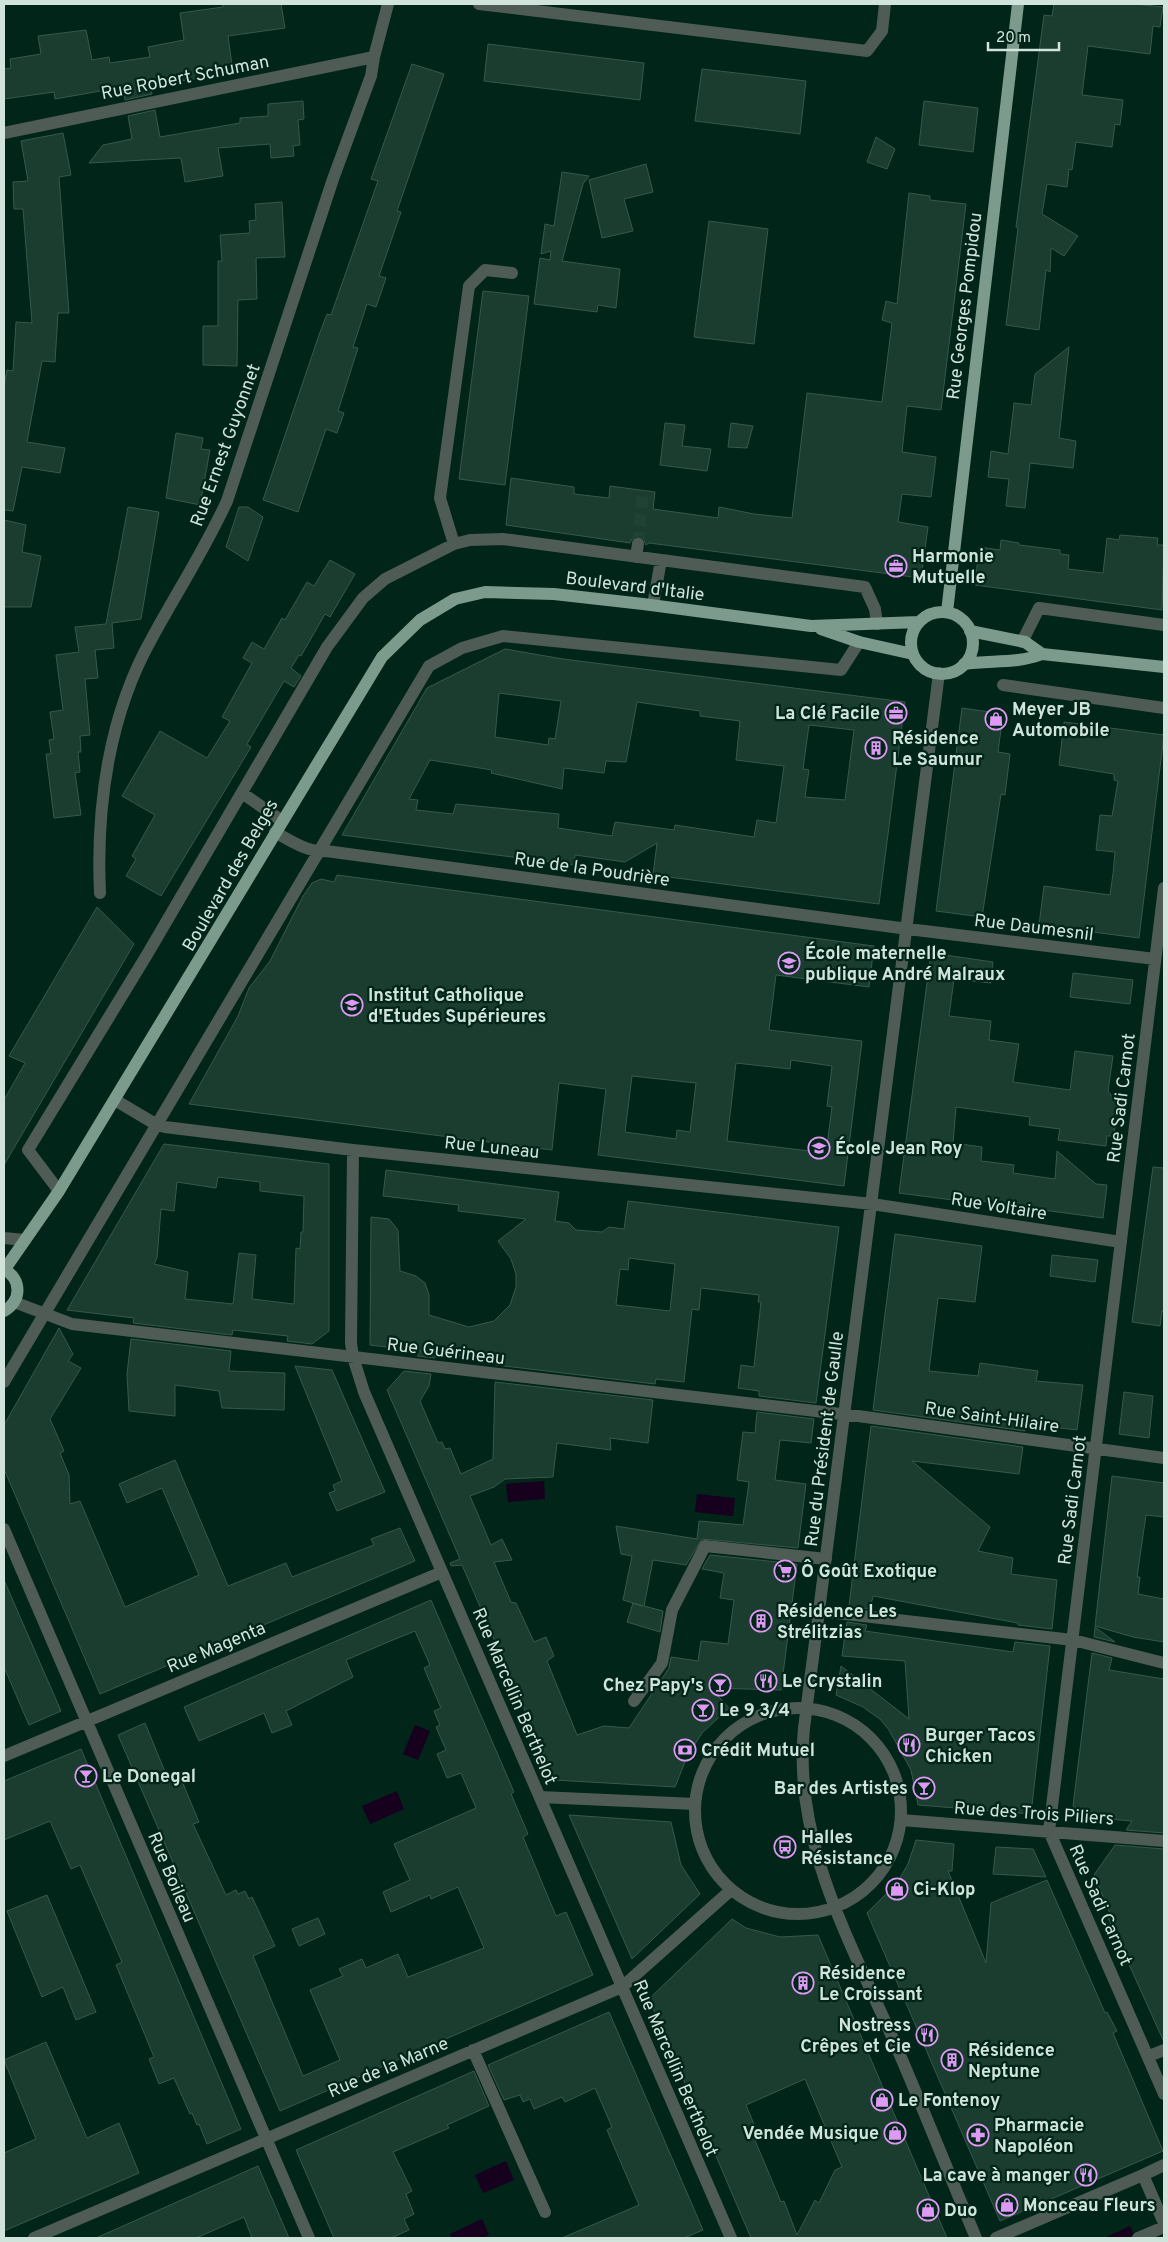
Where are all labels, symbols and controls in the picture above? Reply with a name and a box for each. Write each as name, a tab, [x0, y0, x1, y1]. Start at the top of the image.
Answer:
scale bar	[988, 20, 1059, 52]
text: 20 m	[996, 29, 1031, 48]
street label: Rue Robert Schuman	[99, 51, 271, 106]
street label: Rue Georges Pompidou	[943, 211, 988, 401]
street label: Rue Ernest Guyonnet	[186, 361, 267, 530]
place label: Harmonie Mutuelle	[912, 546, 994, 590]
office icon: Harmonie Mutuelle	[884, 554, 908, 578]
street label: Boulevard d'Italie	[564, 568, 706, 607]
place label: Meyer JB Automobile	[1012, 699, 1109, 743]
office icon: La Clé Facile	[884, 701, 908, 725]
place label: La Clé Facile	[775, 703, 880, 726]
shop icon: Meyer JB Automobile	[984, 707, 1008, 731]
place label: Résidence Le Saumur	[892, 728, 983, 772]
building icon: Résidence Le Saumur	[864, 736, 888, 760]
street label: Boulevard des Belges	[178, 795, 284, 956]
street label: Rue de la Poudrière	[512, 848, 671, 893]
street label: Rue Daumesnil	[973, 910, 1095, 947]
place label: École maternelle publique André Malraux	[805, 941, 1005, 987]
school or university icon: École maternelle publique André Malraux	[777, 951, 801, 975]
place label: Institut Catholique d'Etudes Supérieures	[368, 985, 546, 1029]
school or university icon: Institut Catholique d'Etudes Supérieures	[340, 993, 364, 1017]
street label: Rue Sadi Carnot	[1103, 1032, 1142, 1164]
street label: Rue Luneau	[443, 1132, 541, 1165]
school or university icon: École Jean Roy	[807, 1136, 831, 1160]
place label: École Jean Roy	[835, 1136, 963, 1161]
street label: Rue Voltaire	[949, 1189, 1048, 1226]
street label: Rue du Président de Gaulle	[801, 1330, 850, 1548]
street label: Rue Guérineau	[385, 1334, 506, 1371]
street label: Rue Saint-Hilaire	[923, 1398, 1060, 1439]
street label: Rue Sadi Carnot	[1054, 1434, 1093, 1566]
supermarket icon: Ô Goût Exotique	[773, 1559, 797, 1583]
place label: Ô Goût Exotique	[801, 1559, 937, 1584]
place label: Résidence Les Strélitzias	[777, 1601, 897, 1645]
street label: Rue Marcellin Berthelot	[466, 1605, 561, 1789]
building icon: Résidence Les Strélitzias	[749, 1609, 773, 1633]
street label: Rue Magenta	[164, 1617, 269, 1680]
restaurant icon: Le Crystalin	[754, 1669, 778, 1693]
place label: Le Crystalin	[782, 1671, 882, 1694]
bar icon: Chez Papy's	[708, 1673, 732, 1697]
place label: Chez Papy's	[603, 1675, 704, 1698]
bar icon: Le 9 3/4	[691, 1698, 715, 1722]
place label: Le 9 3/4	[719, 1700, 790, 1723]
place label: Burger Tacos Chicken	[925, 1725, 1036, 1769]
restaurant icon: Burger Tacos Chicken	[897, 1733, 921, 1757]
bank icon: Crédit Mutuel	[673, 1738, 697, 1762]
place label: Crédit Mutuel	[701, 1740, 815, 1763]
bar icon: Le Donegal	[74, 1764, 98, 1788]
place label: Le Donegal	[102, 1766, 196, 1789]
bar icon: Bar des Artistes	[912, 1776, 936, 1800]
place label: Bar des Artistes	[774, 1778, 908, 1801]
street label: Rue des Trois Piliers	[953, 1797, 1115, 1832]
place label: Halles Résistance	[801, 1827, 893, 1871]
street label: Rue Boileau	[141, 1829, 200, 1926]
bus stop icon: Halles Résistance	[773, 1835, 797, 1859]
street label: Rue Sadi Carnot	[1063, 1841, 1137, 1970]
shop icon: Ci-Klop	[885, 1877, 909, 1901]
place label: Ci-Klop	[913, 1879, 975, 1902]
place label: Résidence Le Croissant	[819, 1963, 923, 2007]
building icon: Résidence Le Croissant	[791, 1971, 815, 1995]
street label: Rue Marcellin Berthelot	[627, 1977, 722, 2161]
place label: Nostress Crêpes et Cie	[800, 2015, 911, 2059]
restaurant icon: Nostress Crêpes et Cie	[915, 2023, 939, 2047]
street label: Rue de la Marne	[325, 2033, 452, 2104]
place label: Résidence Neptune	[968, 2040, 1055, 2084]
building icon: Résidence Neptune	[940, 2048, 964, 2072]
shop icon: Le Fontenoy	[870, 2088, 894, 2112]
place label: Le Fontenoy	[898, 2090, 1000, 2113]
place label: Pharmacie Napoléon	[994, 2115, 1084, 2159]
shop icon: Vendée Musique	[883, 2121, 907, 2145]
place label: Vendée Musique	[743, 2123, 879, 2146]
pharmacy icon: Pharmacie Napoléon	[966, 2123, 990, 2147]
restaurant icon: La cave à manger	[1074, 2163, 1098, 2187]
place label: La cave à manger	[922, 2165, 1070, 2188]
shop icon: Monceau Fleurs	[995, 2193, 1019, 2217]
place label: Monceau Fleurs	[1023, 2195, 1156, 2218]
shop icon: Duo	[916, 2198, 940, 2222]
place label: Duo	[944, 2200, 977, 2223]

